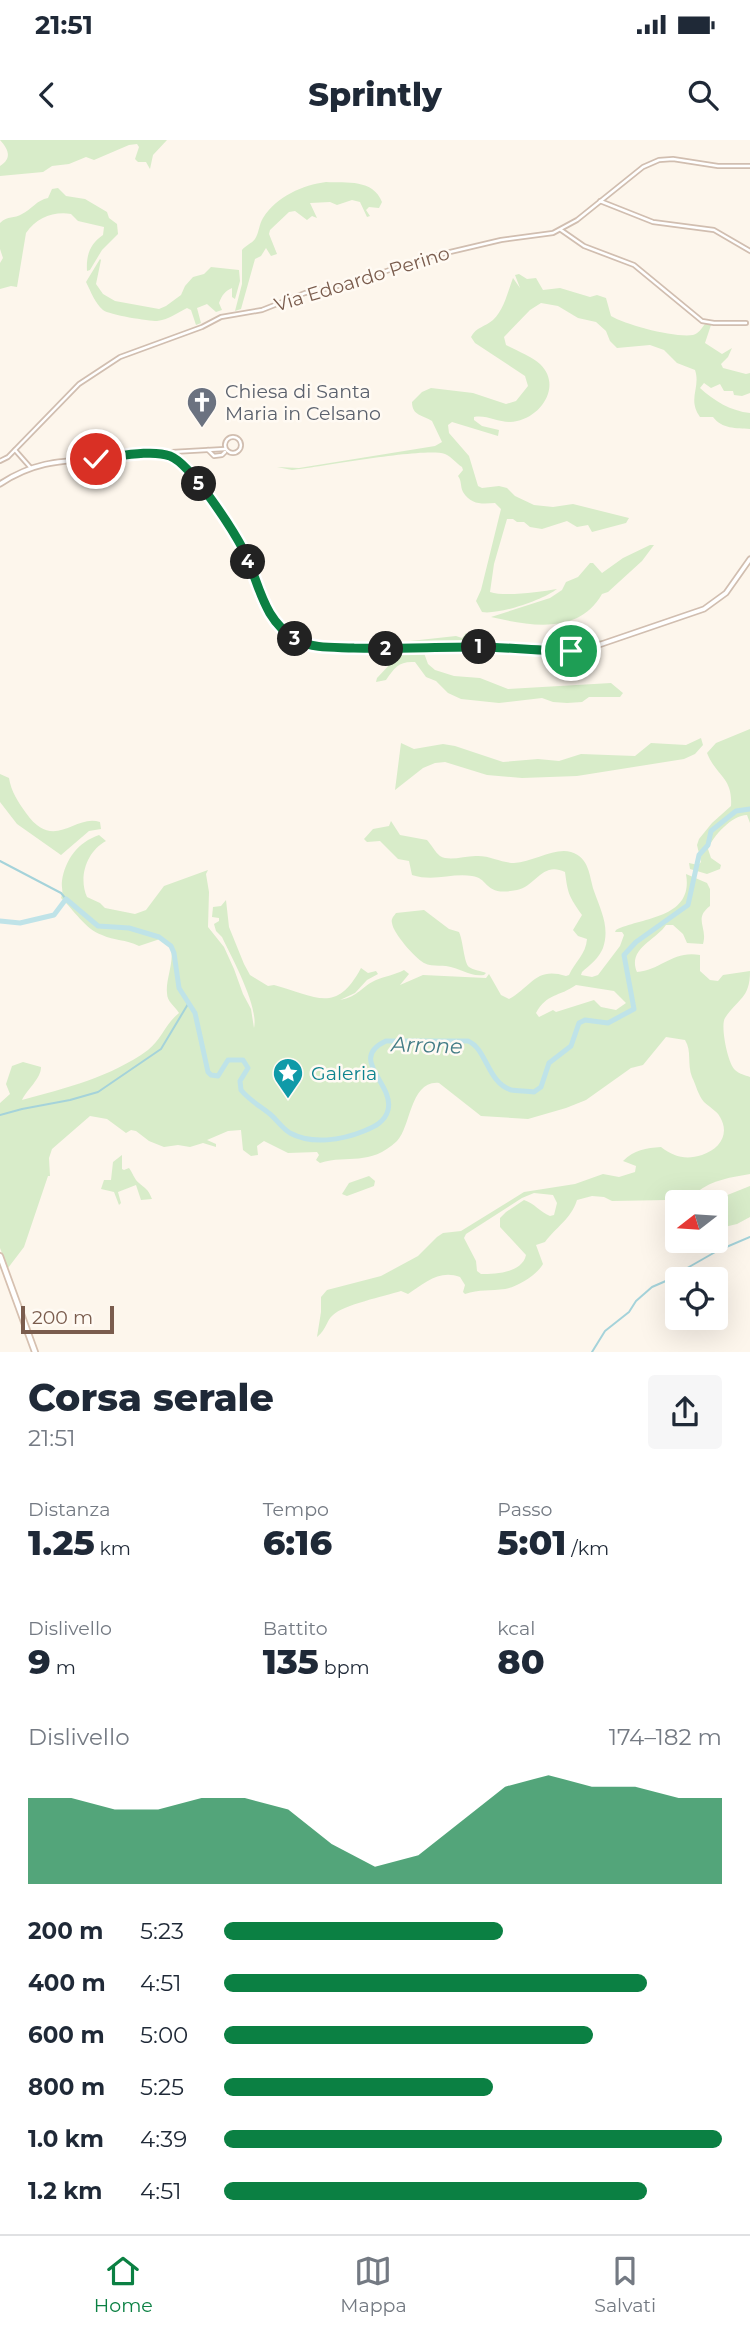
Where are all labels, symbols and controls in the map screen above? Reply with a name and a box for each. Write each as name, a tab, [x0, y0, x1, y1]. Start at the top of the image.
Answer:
text: 21:51	[35, 9, 93, 41]
text: Sprintly	[308, 75, 442, 114]
icon: back	[28, 76, 66, 114]
icon: search	[684, 76, 722, 114]
street label: Via Edoardo Perino	[272, 241, 453, 317]
place label: Chiesa di Santa Maria in Celsano	[225, 380, 381, 425]
church icon: Chiesa di Santa Maria in Celsano	[185, 385, 219, 429]
pin	[66, 429, 126, 489]
icon: check	[77, 440, 115, 478]
pin: 5	[182, 466, 216, 502]
text: 5	[193, 472, 204, 495]
pin: 4	[230, 544, 266, 580]
text: 4	[241, 550, 254, 573]
pin	[541, 621, 601, 681]
pin: 3	[278, 622, 312, 656]
text: 3	[289, 627, 300, 650]
pin: 1	[462, 630, 496, 664]
pin: 2	[368, 631, 404, 666]
icon: arrive	[552, 632, 590, 670]
text: 1	[475, 635, 482, 658]
text: 2	[380, 637, 391, 660]
water label: Arrone	[389, 1031, 463, 1059]
place icon: Galeria	[271, 1056, 305, 1100]
place label: Galeria	[311, 1062, 377, 1085]
north arrow	[665, 1190, 728, 1253]
map controls	[665, 1190, 728, 1330]
button: locate	[665, 1267, 728, 1330]
scale bar	[21, 1303, 114, 1335]
text: 200 m	[32, 1306, 93, 1329]
text: Corsa serale	[28, 1374, 274, 1421]
button: share	[648, 1375, 722, 1449]
text: 21:51	[28, 1424, 76, 1452]
text: Distanza	[28, 1498, 110, 1521]
text: Tempo	[263, 1498, 329, 1521]
text: Passo	[497, 1498, 552, 1521]
text: 1.25	[28, 1521, 95, 1564]
text: 6:16	[263, 1521, 332, 1564]
text: 5:01	[497, 1521, 566, 1564]
text: km	[95, 1537, 131, 1560]
text: /km	[566, 1537, 609, 1560]
text: Dislivello	[28, 1617, 112, 1640]
text: Battito	[263, 1617, 328, 1640]
text: kcal	[497, 1617, 535, 1640]
text: 9	[28, 1640, 51, 1683]
text: 135	[263, 1640, 319, 1683]
text: 80	[497, 1640, 545, 1683]
text: m	[51, 1656, 76, 1679]
text: bpm	[319, 1656, 370, 1679]
text: Dislivello	[28, 1723, 130, 1751]
text: 174–182 m	[609, 1723, 722, 1751]
text: 200 m	[28, 1917, 103, 1945]
text: 5:23	[140, 1917, 184, 1945]
text: 400 m	[28, 1969, 106, 1997]
text: 4:51	[140, 1969, 182, 1997]
text: 600 m	[28, 2021, 105, 2049]
text: 5:00	[140, 2021, 188, 2049]
text: 800 m	[28, 2073, 105, 2101]
text: 5:25	[140, 2073, 184, 2101]
text: 1.0 km	[28, 2125, 104, 2153]
text: 4:39	[140, 2125, 187, 2153]
text: 1.2 km	[28, 2177, 102, 2205]
text: 4:51	[140, 2177, 182, 2205]
tab: Home	[94, 2252, 153, 2317]
tab: Mappa	[340, 2252, 407, 2317]
tab: Salvati	[594, 2252, 656, 2317]

